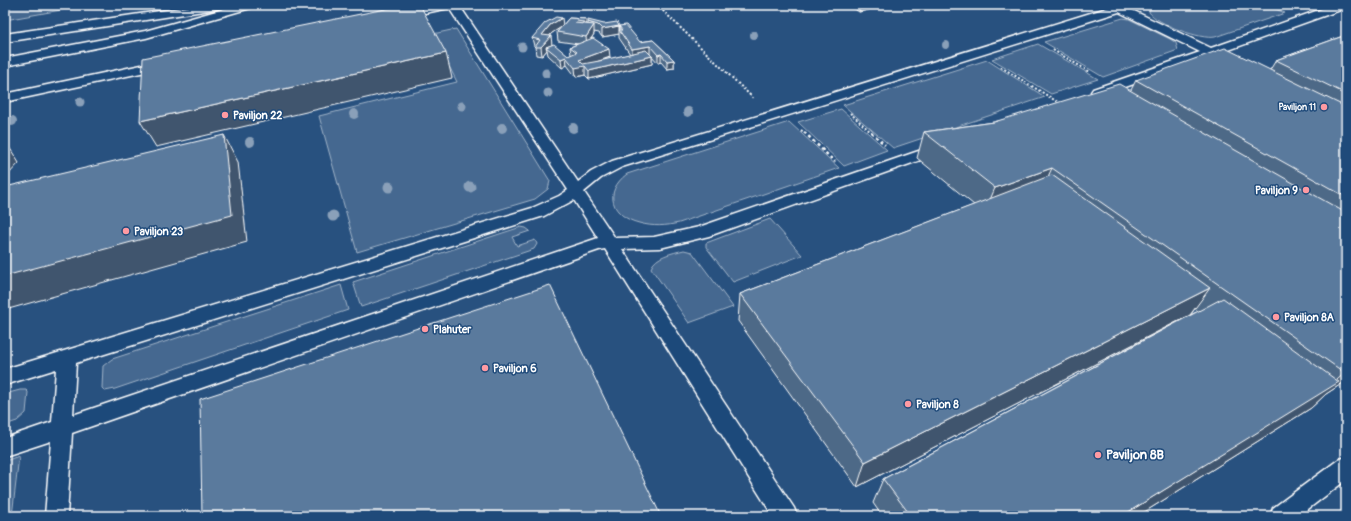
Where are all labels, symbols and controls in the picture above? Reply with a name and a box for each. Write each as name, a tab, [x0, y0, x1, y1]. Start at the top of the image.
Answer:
place label: Paviljon 11	[1279, 102, 1316, 113]
marker: Paviljon 11	[1319, 102, 1329, 112]
place label: Paviljon 22	[233, 109, 283, 122]
marker: Paviljon 22	[220, 110, 230, 120]
place label: Paviljon 9	[1255, 184, 1298, 197]
marker: Paviljon 9	[1301, 185, 1311, 195]
place label: Paviljon 23	[134, 225, 183, 238]
marker: Paviljon 23	[121, 226, 131, 236]
place label: Paviljon 8A	[1284, 311, 1335, 324]
marker: Paviljon 8A	[1271, 312, 1281, 322]
place label: Plahuter	[433, 323, 472, 336]
marker: Plahuter	[420, 324, 430, 334]
place label: Paviljon 6	[493, 362, 537, 375]
marker: Paviljon 6	[480, 363, 490, 373]
place label: Paviljon 8	[916, 398, 959, 411]
marker: Paviljon 8	[903, 399, 913, 409]
place label: Paviljon 8B	[1106, 447, 1165, 463]
marker: Paviljon 8B	[1093, 450, 1103, 460]

